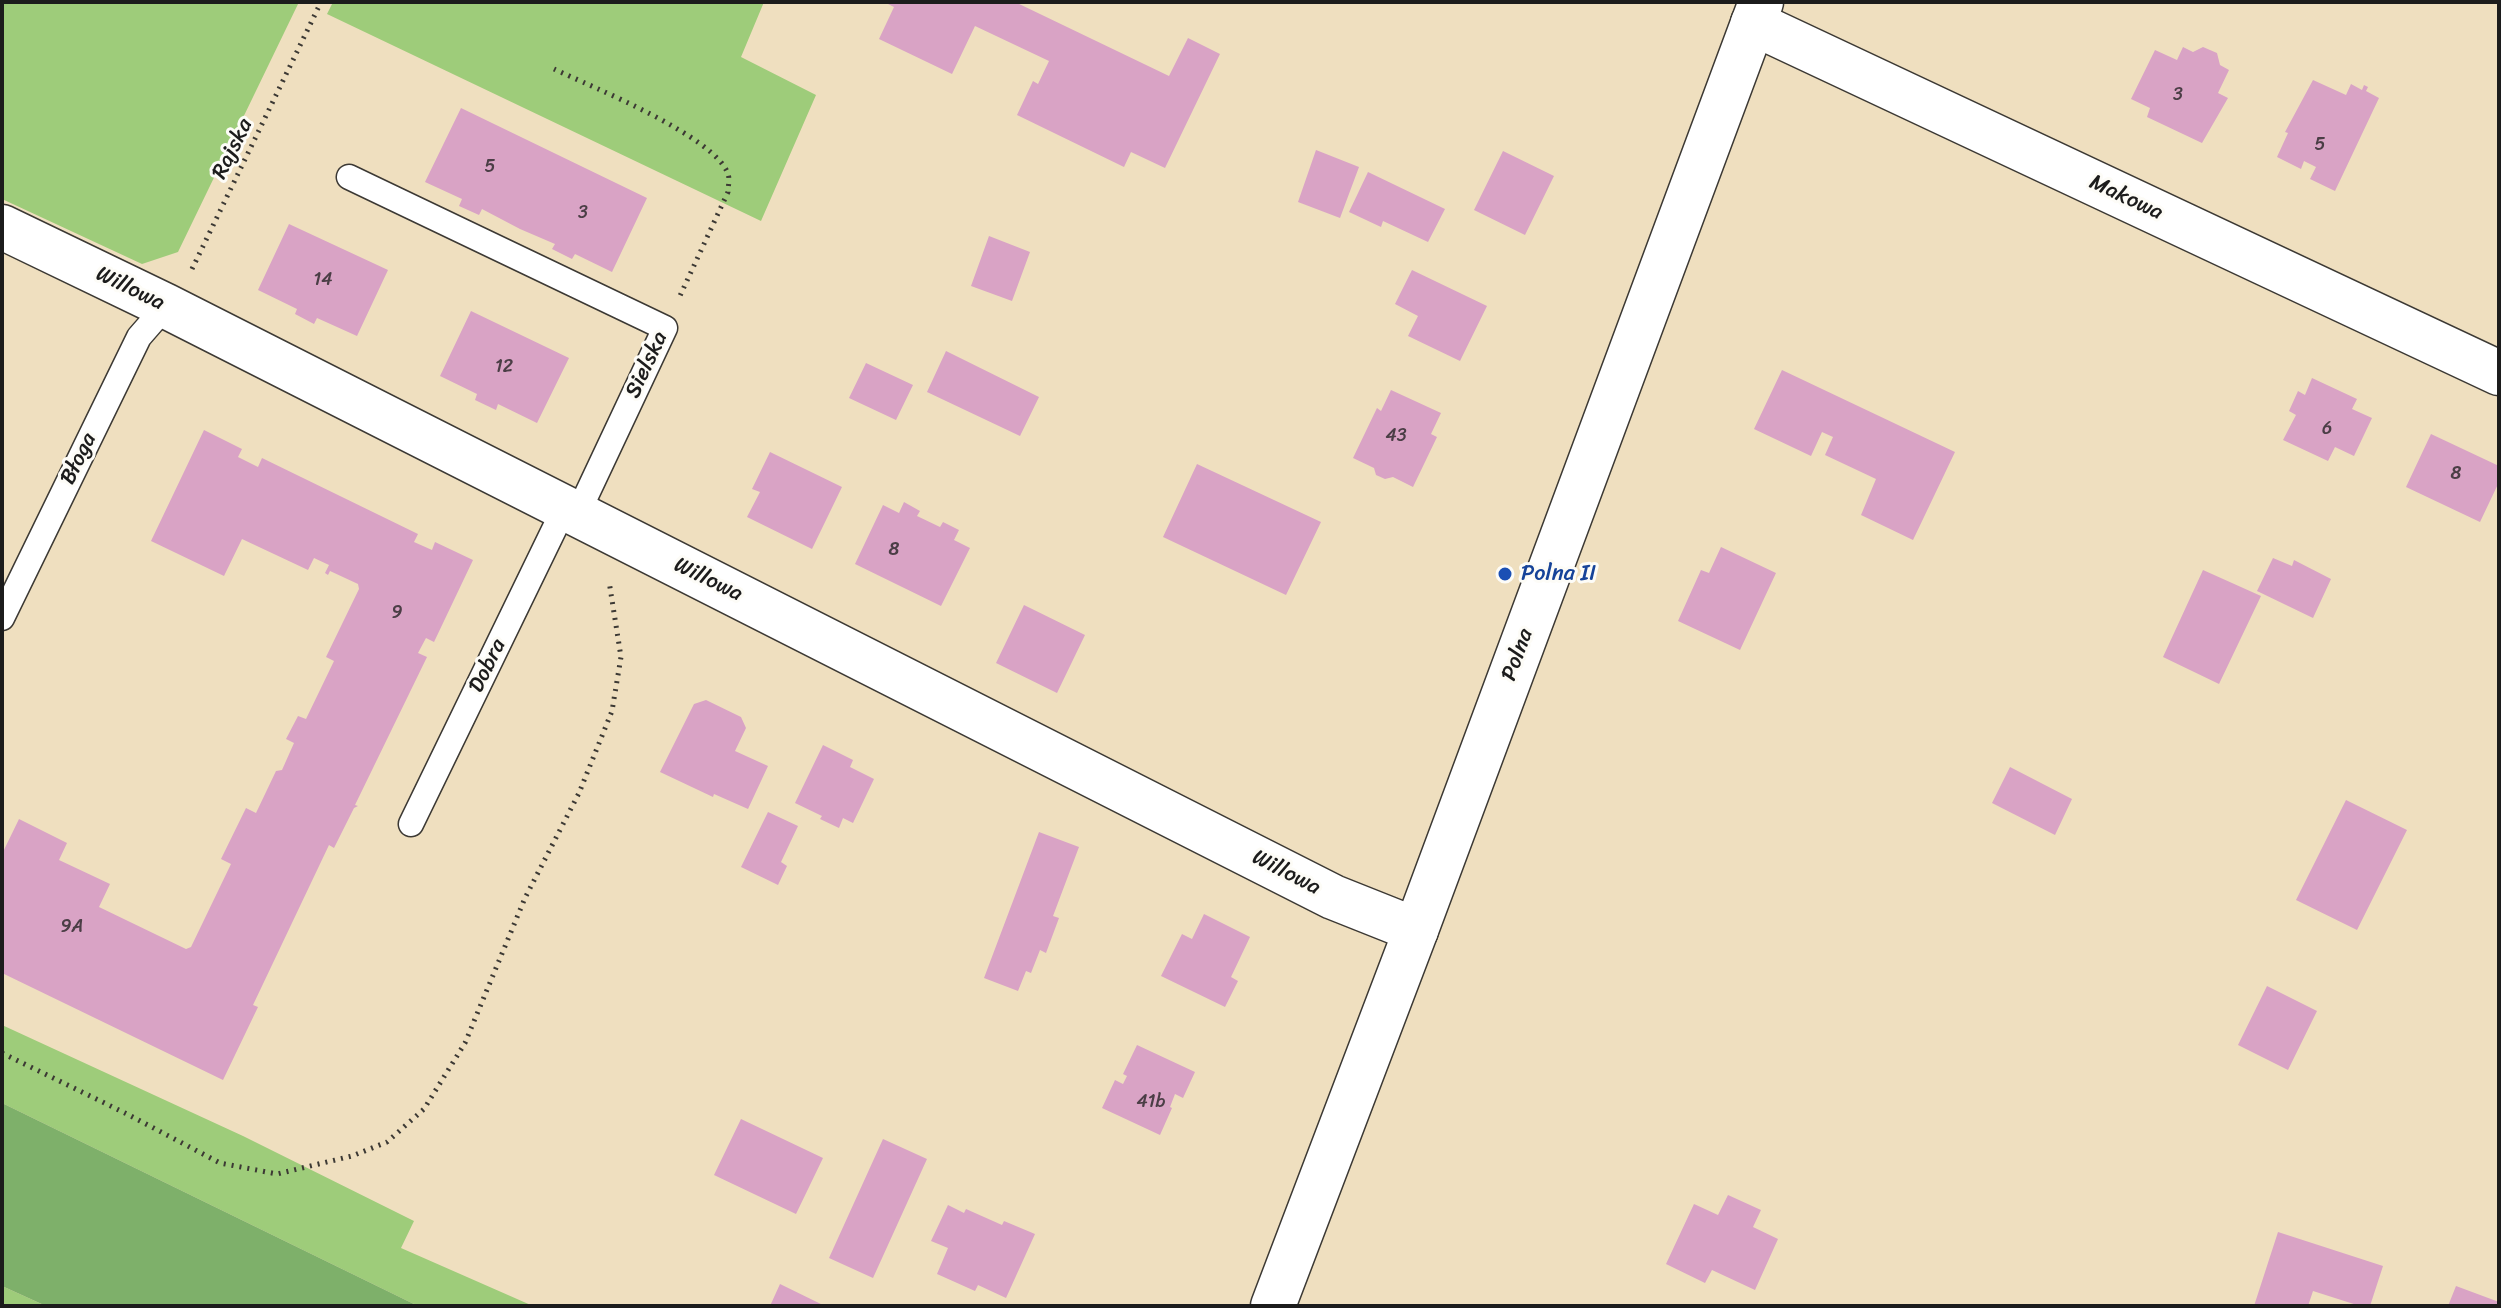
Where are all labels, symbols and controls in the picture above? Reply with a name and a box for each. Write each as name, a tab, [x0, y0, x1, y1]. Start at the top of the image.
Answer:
house number: 3	[2173, 84, 2183, 106]
street label: Rajska	[207, 114, 259, 184]
house number: 5	[2315, 134, 2325, 156]
house number: 5	[485, 156, 495, 178]
street label: Makowa	[2085, 170, 2167, 226]
house number: 3	[578, 202, 588, 224]
street label: Willowa	[91, 261, 169, 317]
house number: 14	[314, 269, 332, 291]
street label: Sielska	[620, 328, 674, 402]
house number: 12	[495, 356, 513, 378]
house number: 6	[2322, 418, 2332, 440]
house number: 43	[1385, 425, 1407, 447]
street label: Błoga	[55, 429, 103, 489]
house number: 8	[2451, 463, 2461, 485]
house number: 8	[889, 539, 899, 561]
street label: Willowa	[669, 552, 747, 608]
place label: Polna II	[1521, 561, 1596, 587]
marker: Polna II	[1496, 565, 1514, 583]
house number: 9	[391, 602, 403, 624]
street label: Polna	[1496, 625, 1540, 685]
street label: Dobra	[464, 635, 512, 697]
street label: Willowa	[1247, 845, 1325, 901]
house number: 9A	[61, 916, 83, 938]
house number: 41b	[1137, 1091, 1165, 1113]

